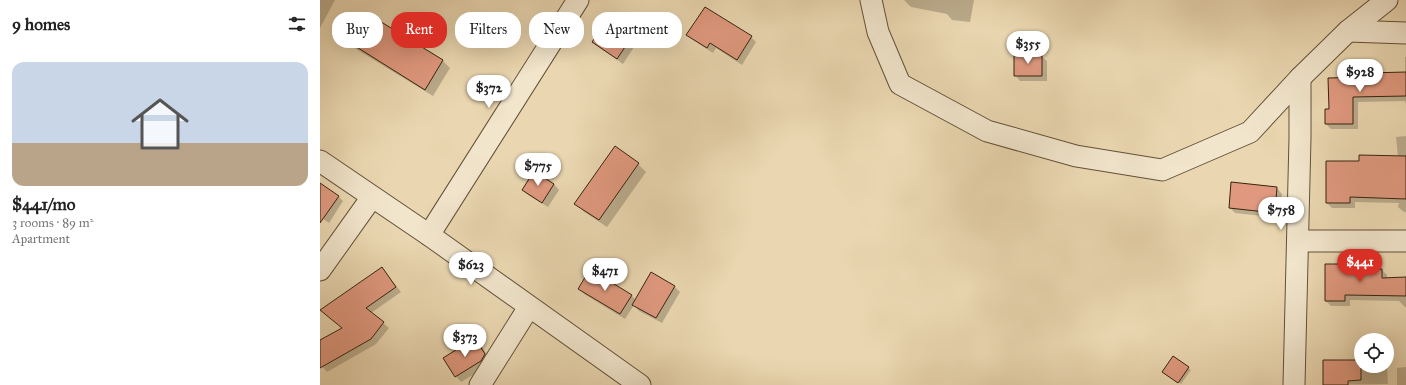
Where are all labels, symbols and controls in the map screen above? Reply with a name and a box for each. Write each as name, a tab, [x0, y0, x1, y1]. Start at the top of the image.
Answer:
chip: Buy	[332, 12, 383, 48]
chip: Rent	[391, 12, 447, 48]
chip: Filters	[455, 12, 521, 48]
chip: New	[529, 12, 584, 48]
chip: Apartment	[592, 12, 682, 48]
icon: filters	[286, 13, 308, 35]
text: 9 homes	[12, 14, 70, 35]
pin: $355	[1004, 31, 1052, 65]
text: $355	[1015, 36, 1041, 52]
pin: $928	[1336, 59, 1384, 93]
text: $928	[1346, 64, 1374, 80]
pin: $372	[465, 75, 513, 109]
text: $372	[476, 80, 502, 96]
icon: home	[124, 88, 196, 160]
pin: $775	[514, 153, 562, 187]
text: $775	[524, 158, 552, 174]
text: $441/mo	[12, 194, 75, 215]
pin: $758	[1257, 197, 1305, 231]
text: $758	[1267, 202, 1295, 218]
text: 3 rooms · 89 m²	[12, 215, 94, 231]
text: Apartment	[12, 231, 70, 247]
pin: $441	[1336, 249, 1384, 283]
pin: $623	[447, 252, 495, 286]
text: $441	[1346, 254, 1374, 270]
text: $623	[458, 257, 484, 273]
pin: $471	[581, 258, 629, 292]
text: $471	[592, 263, 618, 279]
pin: $373	[441, 324, 489, 358]
text: $373	[452, 329, 478, 345]
map controls	[1354, 333, 1394, 373]
button: locate	[1354, 333, 1394, 373]

